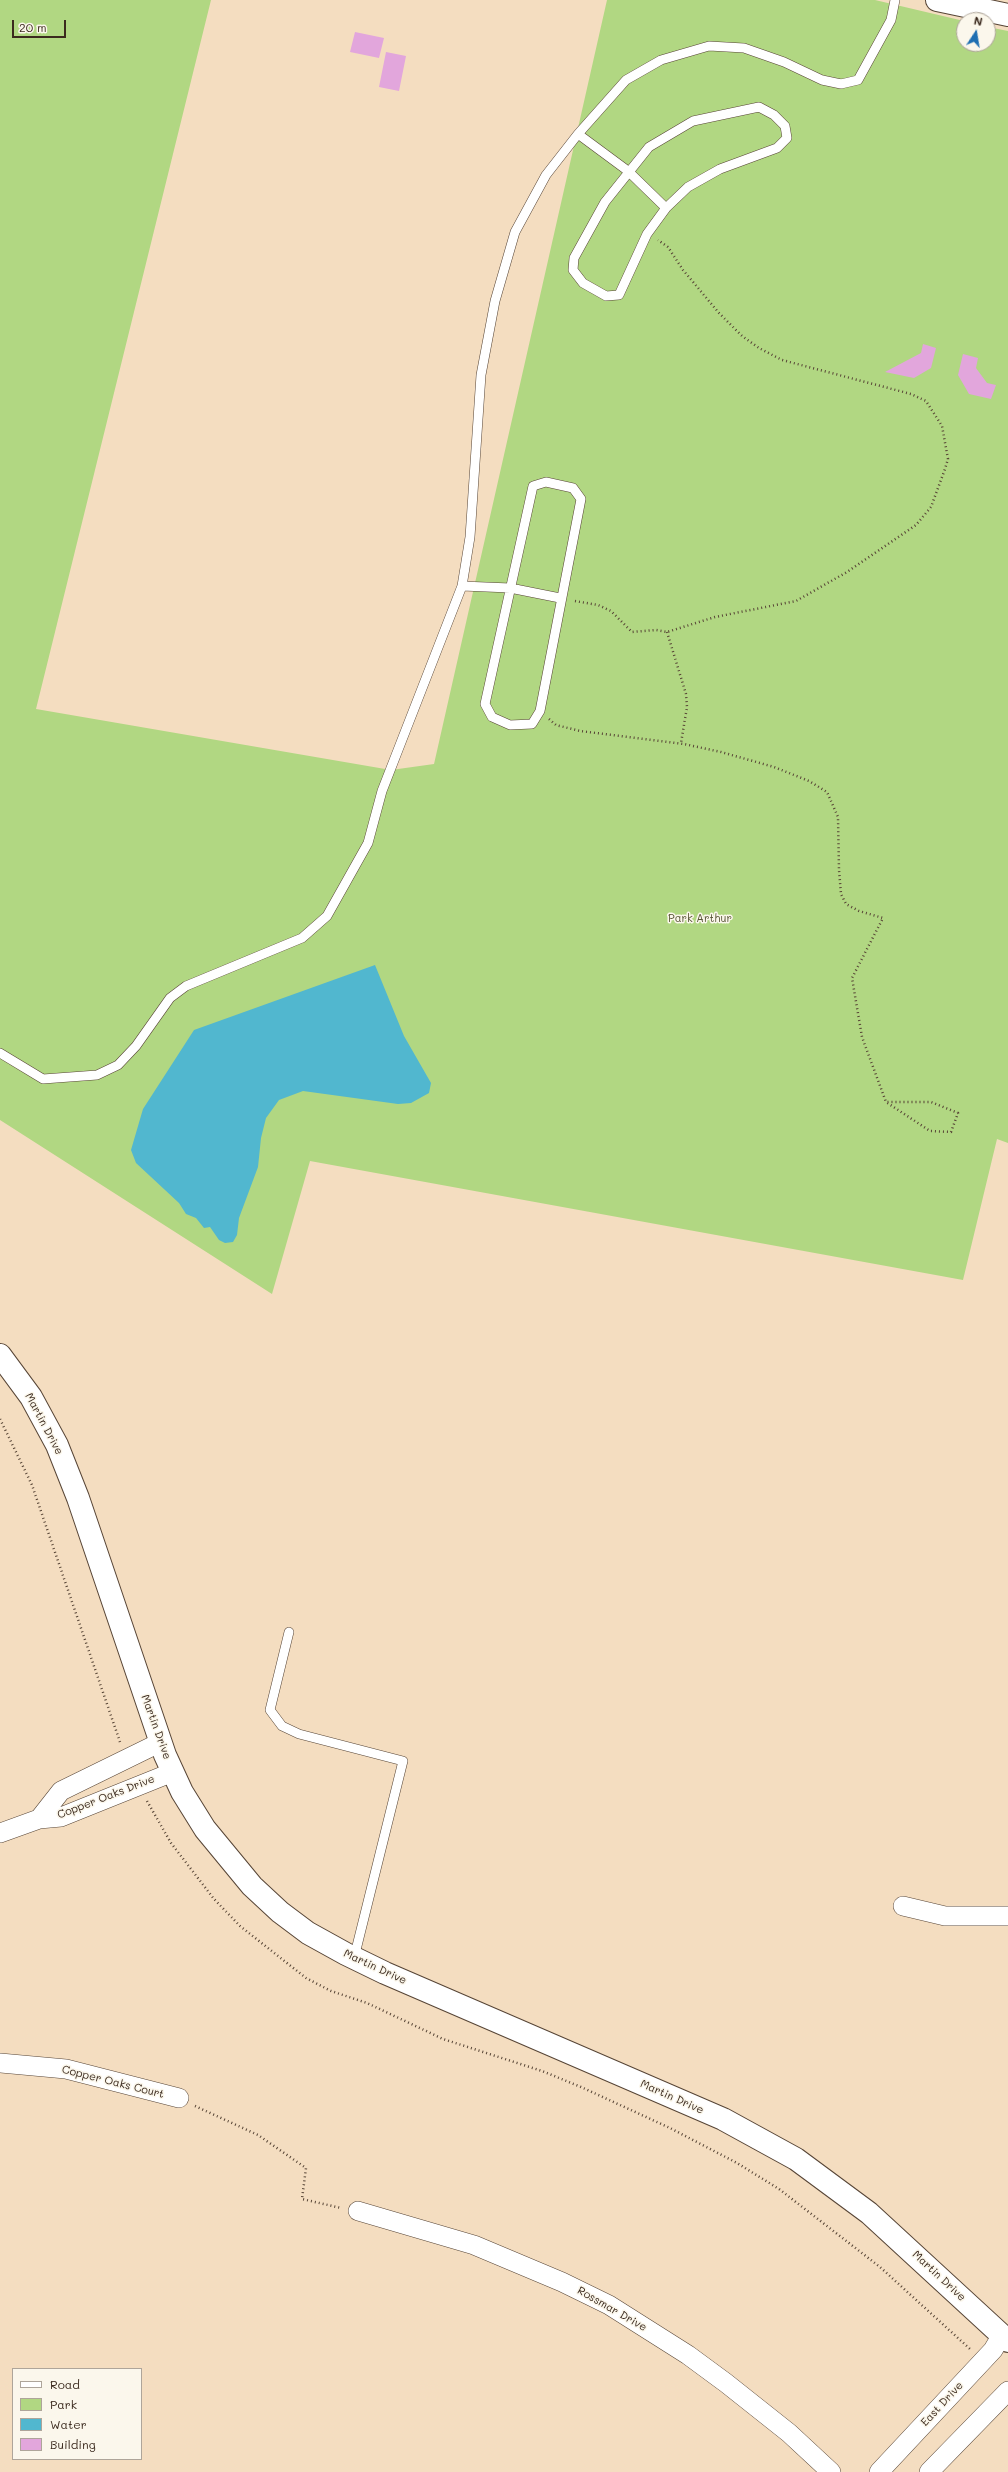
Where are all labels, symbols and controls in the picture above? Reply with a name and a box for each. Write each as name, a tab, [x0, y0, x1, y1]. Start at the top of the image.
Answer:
scale bar	[14, 12, 68, 38]
north arrow	[956, 12, 996, 52]
text: N	[973, 13, 984, 29]
text: 20 m	[19, 19, 47, 35]
park label: Park Arthur	[668, 912, 732, 926]
street label: Martin Drive	[22, 1391, 66, 1457]
street label: Martin Drive	[138, 1693, 174, 1761]
street label: Copper Oaks Drive	[55, 1772, 157, 1822]
street label: Martin Drive	[341, 1947, 409, 1987]
street label: Copper Oaks Court	[61, 2063, 165, 2101]
street label: Martin Drive	[638, 2077, 706, 2117]
street label: Martin Drive	[910, 2248, 968, 2304]
street label: Rossmar Drive	[575, 2284, 649, 2334]
legend	[12, 2368, 142, 2460]
text: Road	[50, 2376, 80, 2392]
street label: East Drive	[918, 2379, 966, 2429]
text: Park	[50, 2396, 77, 2412]
text: Water	[50, 2416, 87, 2432]
text: Building	[50, 2436, 96, 2452]

